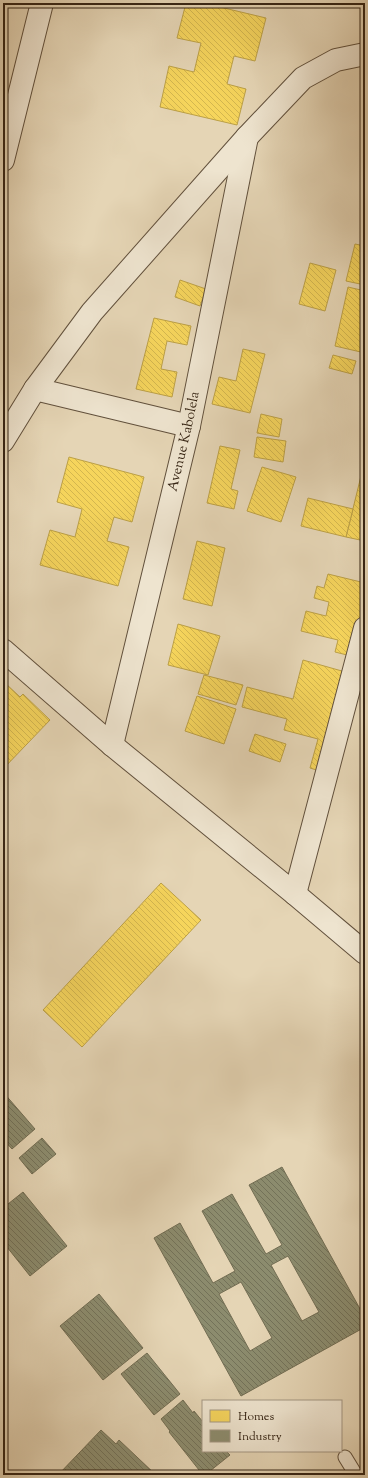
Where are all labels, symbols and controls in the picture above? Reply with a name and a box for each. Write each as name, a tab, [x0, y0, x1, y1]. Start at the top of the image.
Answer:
street label: Avenue Kabolela	[164, 389, 206, 494]
legend	[202, 1400, 342, 1452]
text: Homes	[238, 1408, 274, 1426]
text: Industry	[238, 1428, 282, 1446]

